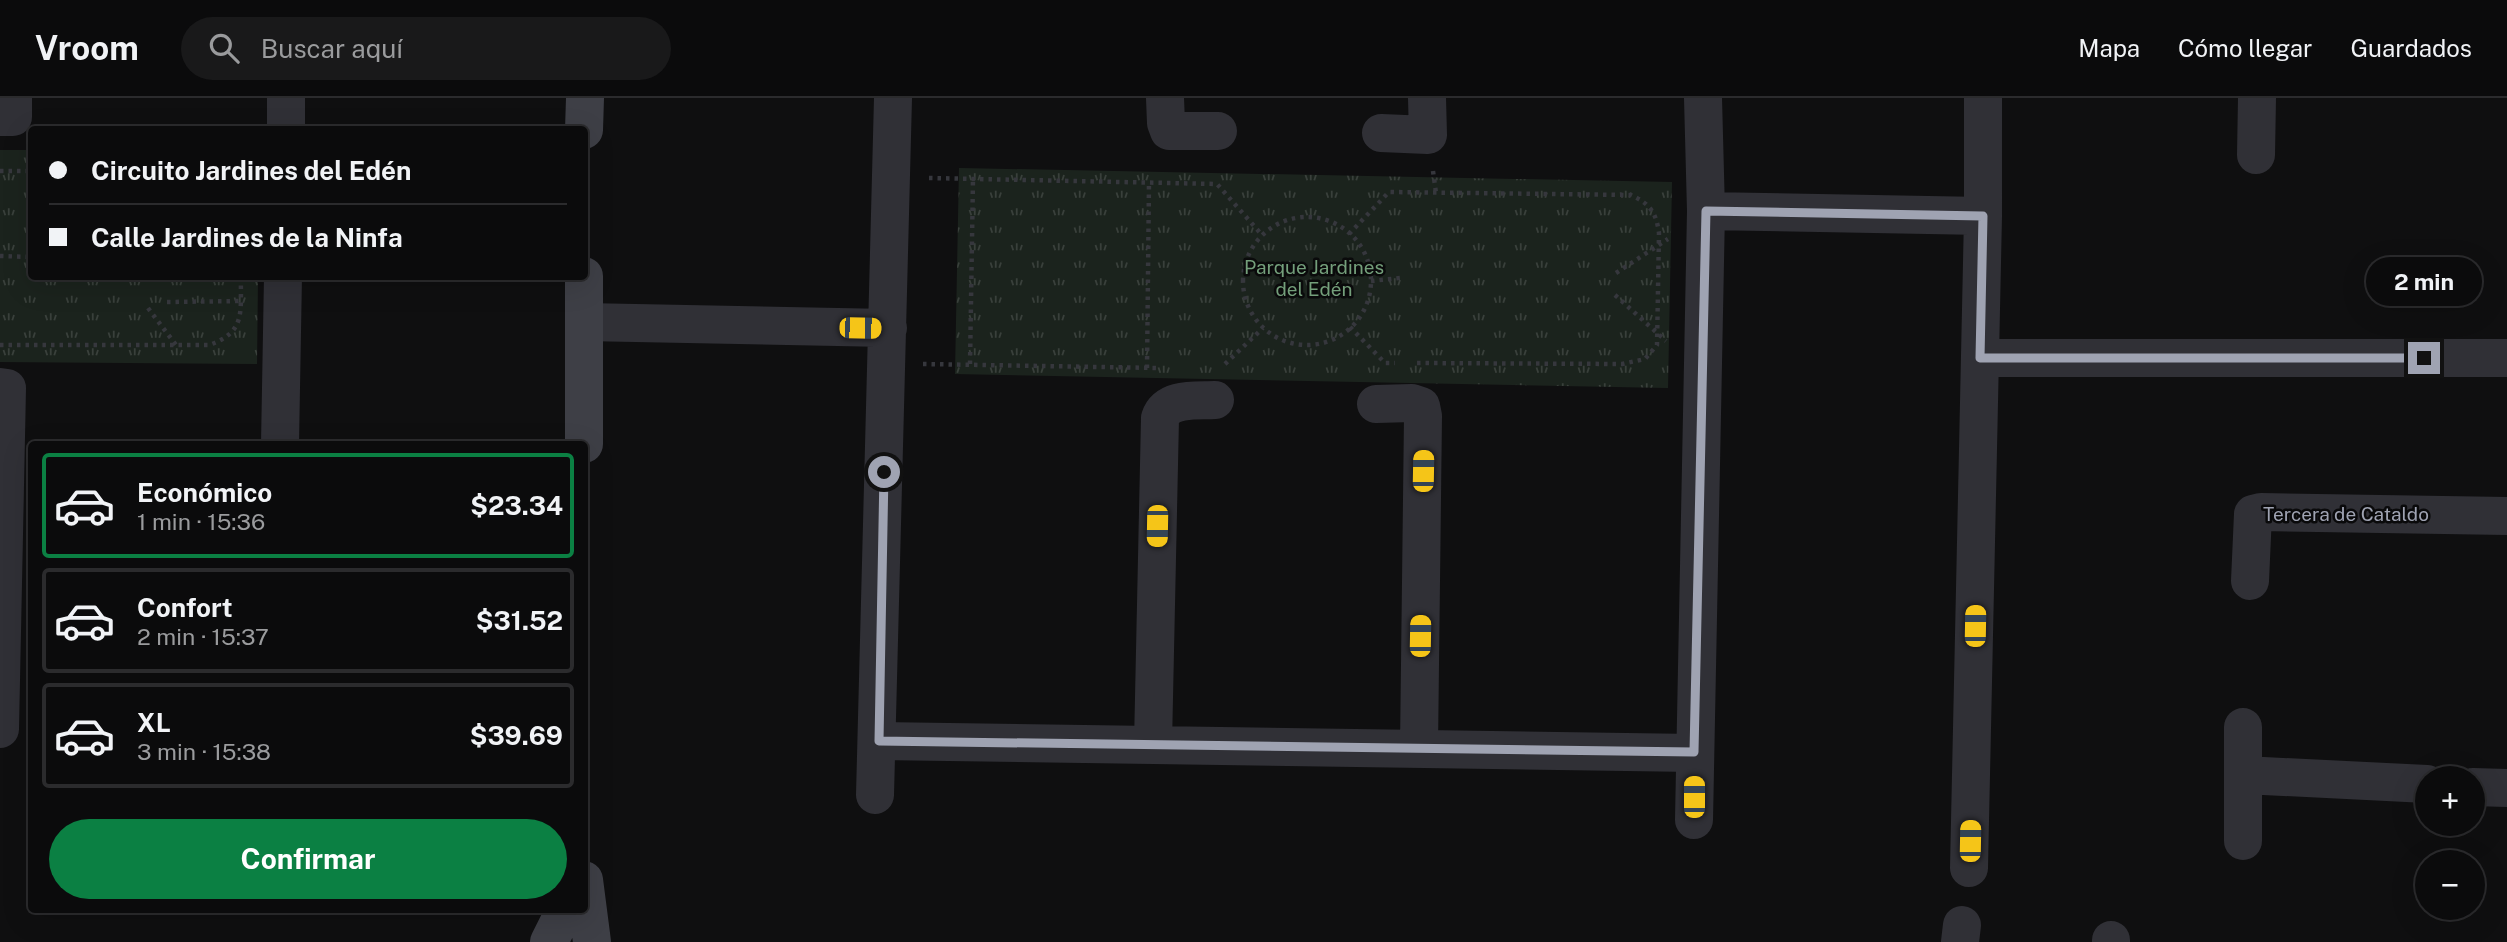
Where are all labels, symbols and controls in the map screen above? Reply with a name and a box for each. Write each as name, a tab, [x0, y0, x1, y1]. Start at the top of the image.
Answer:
search box	[181, 17, 671, 80]
text: Vroom	[35, 29, 139, 67]
icon: search	[205, 29, 243, 67]
text: Buscar aquí	[261, 33, 403, 64]
text: Mapa	[2078, 34, 2140, 62]
text: Cómo llegar	[2178, 34, 2312, 62]
text: Guardados	[2350, 34, 2472, 62]
text: Circuito Jardines del Edén	[91, 155, 411, 186]
text: Calle Jardines de la Ninfa	[91, 222, 403, 253]
park label: Parque Jardines del Edén	[1244, 256, 1384, 300]
callout: 2 min	[2366, 257, 2482, 306]
text: 2 min	[2394, 268, 2454, 295]
car	[839, 317, 882, 339]
route end	[2408, 342, 2440, 374]
car	[1413, 450, 1434, 492]
route start	[868, 456, 900, 488]
icon: car	[53, 474, 116, 537]
text: Económico	[137, 477, 272, 508]
text: $23.34	[470, 490, 563, 521]
street label: Tercera de Cataldo	[2263, 503, 2429, 525]
car	[1147, 505, 1168, 547]
text: 1 min · 15:36	[137, 508, 265, 535]
icon: car	[53, 589, 116, 652]
text: Confort	[137, 592, 233, 623]
text: $31.52	[476, 605, 563, 636]
car	[1965, 605, 1986, 647]
car	[1410, 615, 1431, 657]
text: 2 min · 15:37	[137, 623, 269, 650]
icon: car	[53, 704, 116, 767]
text: XL	[137, 707, 171, 738]
text: $39.69	[470, 720, 563, 751]
text: 3 min · 15:38	[137, 738, 271, 765]
map controls	[2415, 766, 2485, 920]
button: +	[2415, 766, 2485, 836]
car	[1684, 776, 1705, 818]
button: Confirmar	[49, 819, 567, 899]
car	[1960, 820, 1981, 862]
button: −	[2415, 850, 2485, 920]

